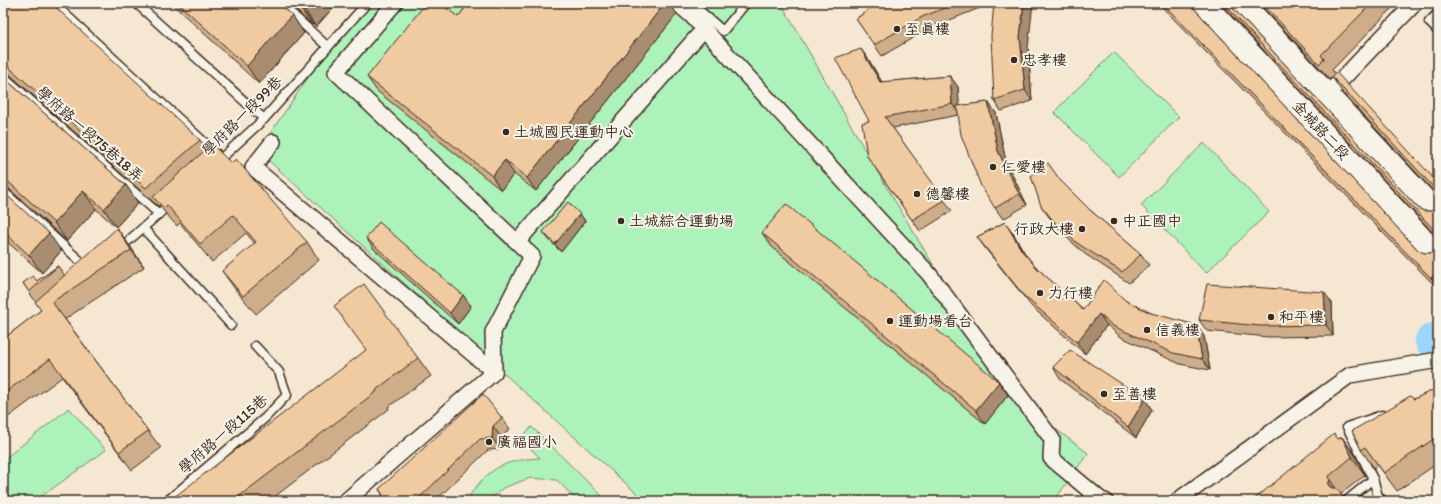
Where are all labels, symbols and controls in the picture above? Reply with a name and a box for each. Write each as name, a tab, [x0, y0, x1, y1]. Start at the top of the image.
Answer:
place label: 至真樓	[905, 20, 950, 38]
marker: 至真樓	[892, 24, 902, 34]
place label: 忠孝樓	[1022, 51, 1067, 69]
marker: 忠孝樓	[1009, 55, 1019, 65]
street label: 學府路一段99巷	[198, 72, 286, 160]
street label: 學府路一段75巷18弄	[33, 83, 147, 185]
street label: 金城路二段	[1289, 96, 1353, 164]
place label: 土城國民運動中心	[514, 123, 634, 141]
marker: 土城國民運動中心	[501, 127, 511, 137]
place label: 仁愛樓	[1001, 158, 1046, 176]
marker: 仁愛樓	[988, 162, 998, 172]
place label: 德馨樓	[925, 185, 970, 203]
marker: 德馨樓	[912, 189, 922, 199]
place label: 土城綜合運動場	[629, 212, 734, 230]
place label: 中正國中	[1122, 212, 1182, 230]
marker: 土城綜合運動場	[616, 216, 626, 226]
marker: 中正國中	[1109, 216, 1119, 226]
place label: 行政大樓	[1014, 220, 1074, 238]
marker: 行政大樓	[1077, 224, 1087, 234]
place label: 力行樓	[1048, 284, 1093, 302]
marker: 力行樓	[1035, 288, 1045, 298]
place label: 和平樓	[1279, 308, 1324, 326]
place label: 運動場看台	[898, 312, 973, 330]
marker: 和平樓	[1266, 312, 1276, 322]
marker: 運動場看台	[885, 316, 895, 326]
place label: 信義樓	[1155, 321, 1200, 339]
marker: 信義樓	[1142, 325, 1152, 335]
place label: 至善樓	[1112, 385, 1157, 403]
marker: 至善樓	[1099, 389, 1109, 399]
street label: 學府路一段115巷	[175, 391, 271, 477]
place label: 廣福國小	[497, 433, 557, 451]
marker: 廣福國小	[484, 437, 494, 447]

